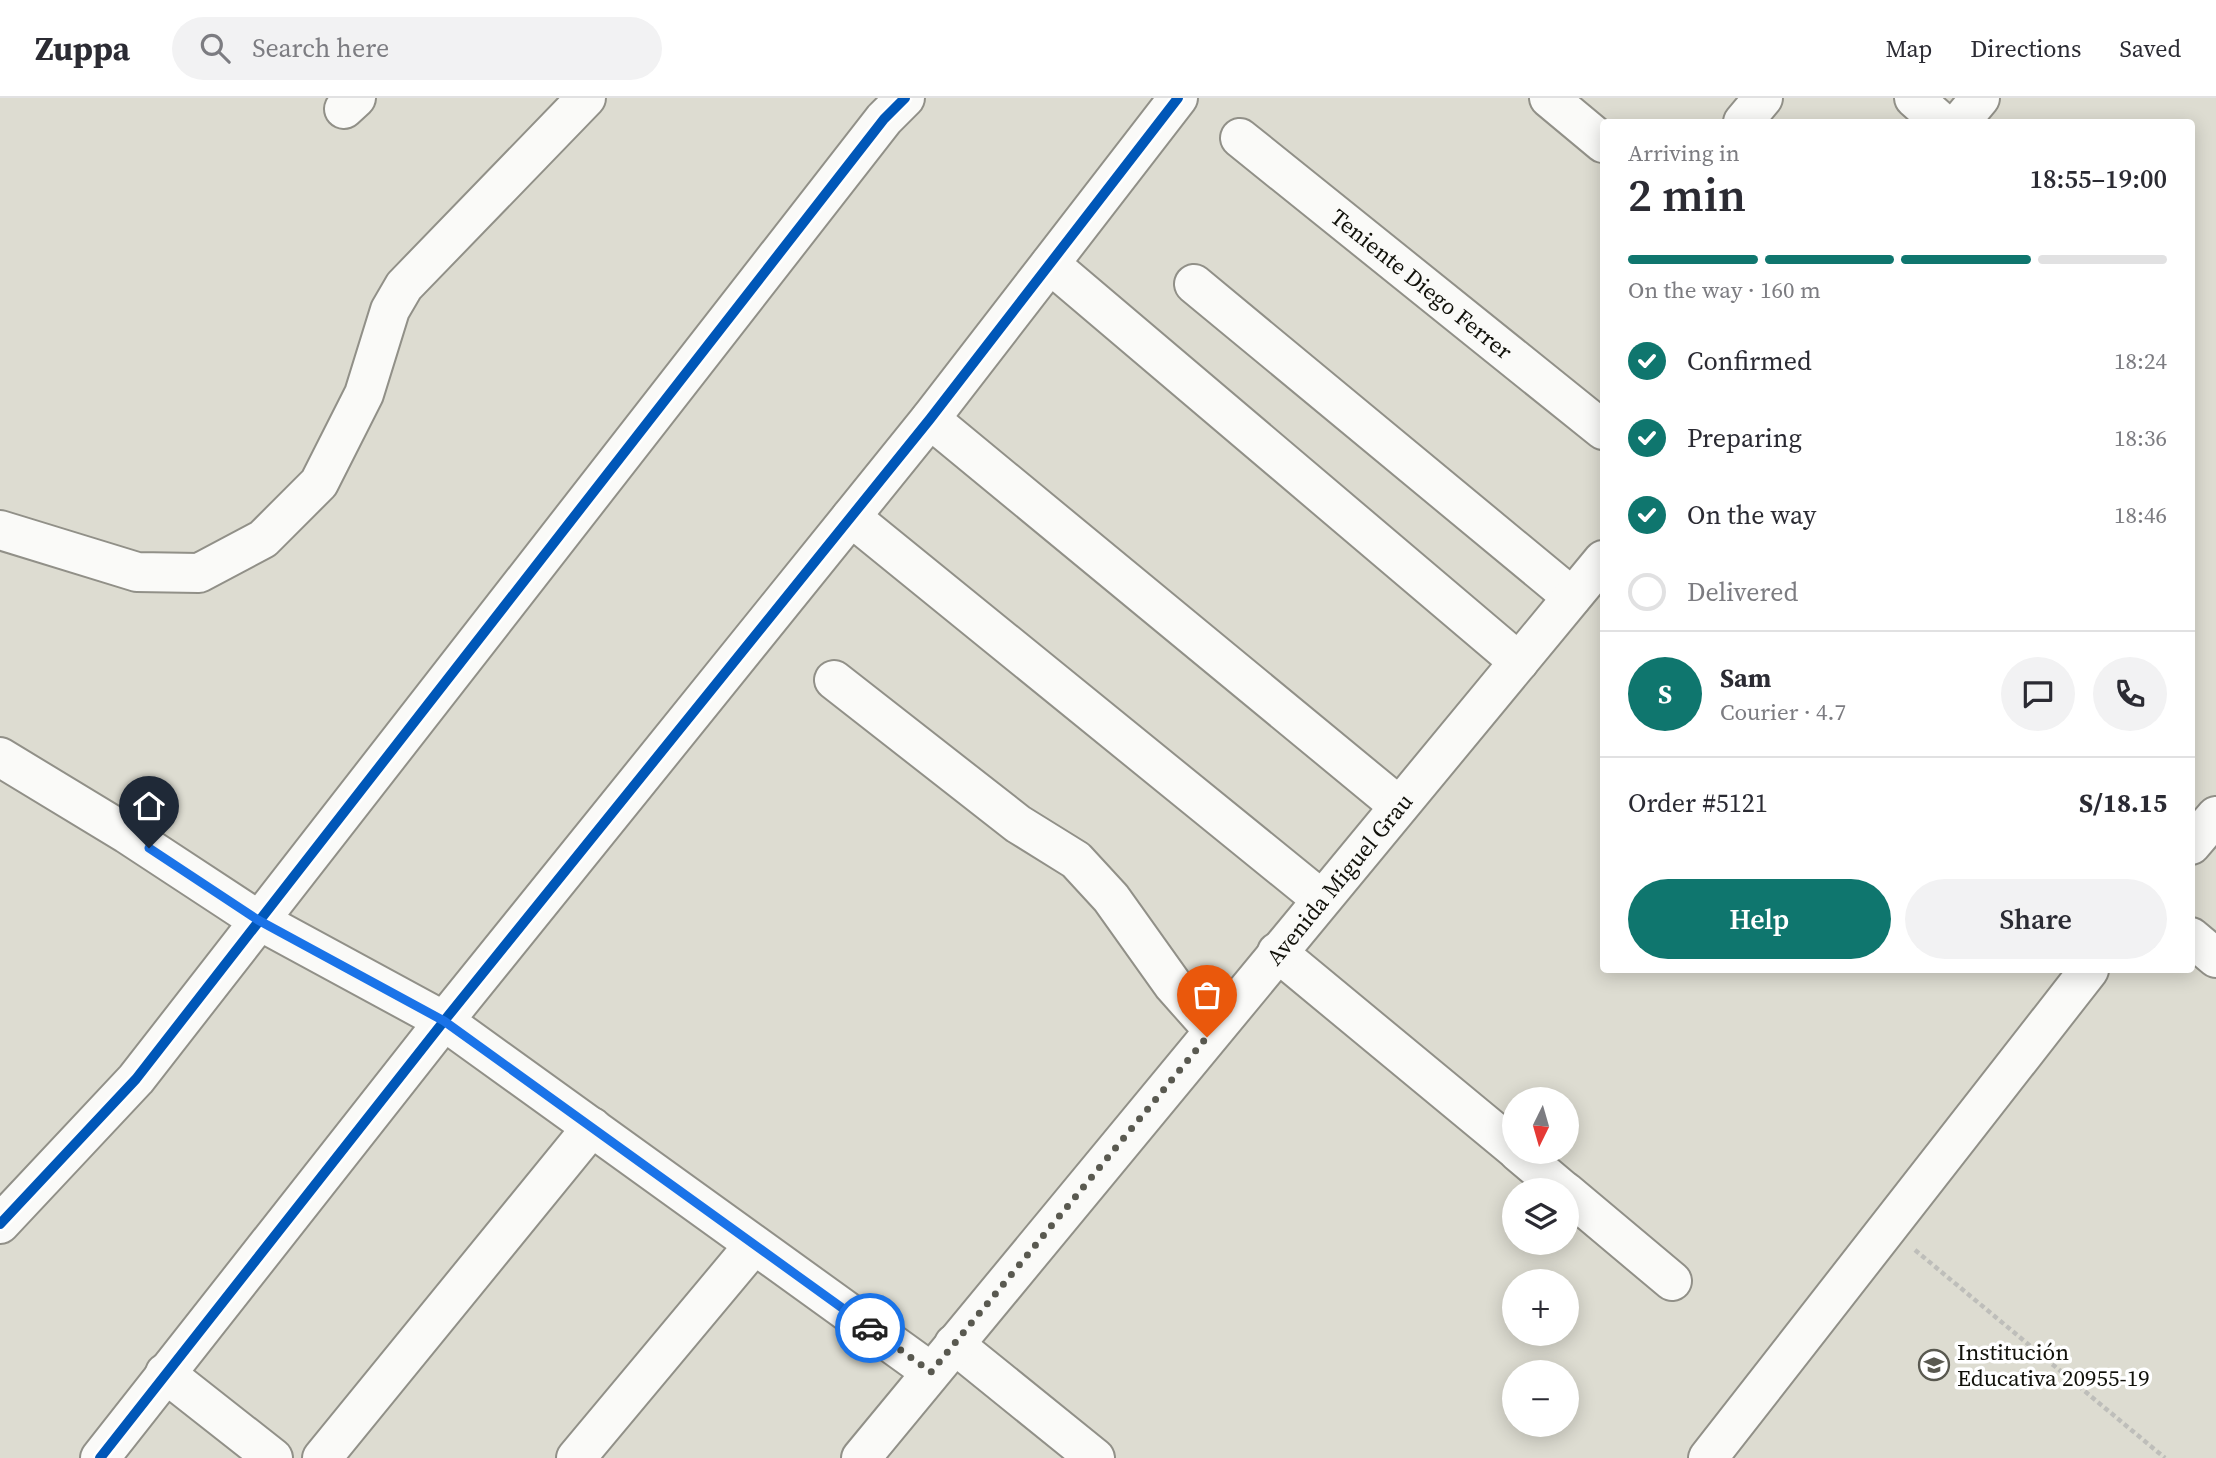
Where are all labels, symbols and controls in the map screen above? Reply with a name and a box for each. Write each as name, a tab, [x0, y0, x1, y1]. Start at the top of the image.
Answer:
search box	[172, 17, 662, 80]
text: Zuppa	[35, 26, 130, 71]
icon: search	[196, 29, 234, 67]
text: Search here	[252, 30, 389, 66]
text: Map	[1885, 32, 1932, 65]
text: Directions	[1970, 32, 2081, 65]
text: Saved	[2119, 32, 2181, 65]
text: Arriving in	[1628, 137, 1740, 169]
text: 18:55–19:00	[2030, 161, 2167, 197]
text: 2 min	[1628, 163, 1746, 226]
street label: Teniente Diego Ferrer	[1324, 201, 1519, 367]
text: On the way · 160 m	[1628, 274, 1821, 306]
icon: check	[1628, 342, 1666, 380]
text: Confirmed	[1687, 343, 1812, 379]
text: 18:24	[2114, 345, 2167, 377]
icon: check	[1628, 419, 1666, 457]
text: Preparing	[1687, 420, 1802, 456]
text: 18:36	[2114, 422, 2167, 454]
icon: check	[1628, 496, 1666, 534]
text: On the way	[1687, 497, 1816, 533]
text: 18:46	[2114, 499, 2167, 531]
text: Delivered	[1687, 574, 1798, 610]
button: chat	[2001, 657, 2075, 731]
button: phone	[2093, 657, 2167, 731]
text: Sam	[1720, 660, 1771, 696]
text: S	[1658, 676, 1672, 712]
text: Courier · 4.7	[1720, 696, 1846, 728]
pin	[119, 776, 179, 848]
text: Order #5121	[1628, 785, 1768, 821]
text: S/18.15	[2079, 785, 2167, 821]
street label: Avenida Miguel Grau	[1259, 786, 1420, 972]
icon: home	[130, 787, 168, 825]
button: Help	[1628, 879, 1891, 959]
button: Share	[1905, 879, 2167, 959]
pin	[1177, 965, 1237, 1037]
icon: bag	[1188, 976, 1226, 1014]
north arrow	[1502, 1087, 1578, 1164]
map controls	[1502, 1087, 1579, 1437]
button: layers	[1502, 1178, 1579, 1255]
button: +	[1502, 1269, 1579, 1346]
courier	[835, 1293, 905, 1363]
icon: car	[851, 1309, 889, 1347]
place label: Institución Educativa 20955-19	[1957, 1336, 2150, 1394]
school or university icon: Institución Educativa 20955-19	[1917, 1348, 1951, 1382]
button: −	[1502, 1360, 1579, 1437]

